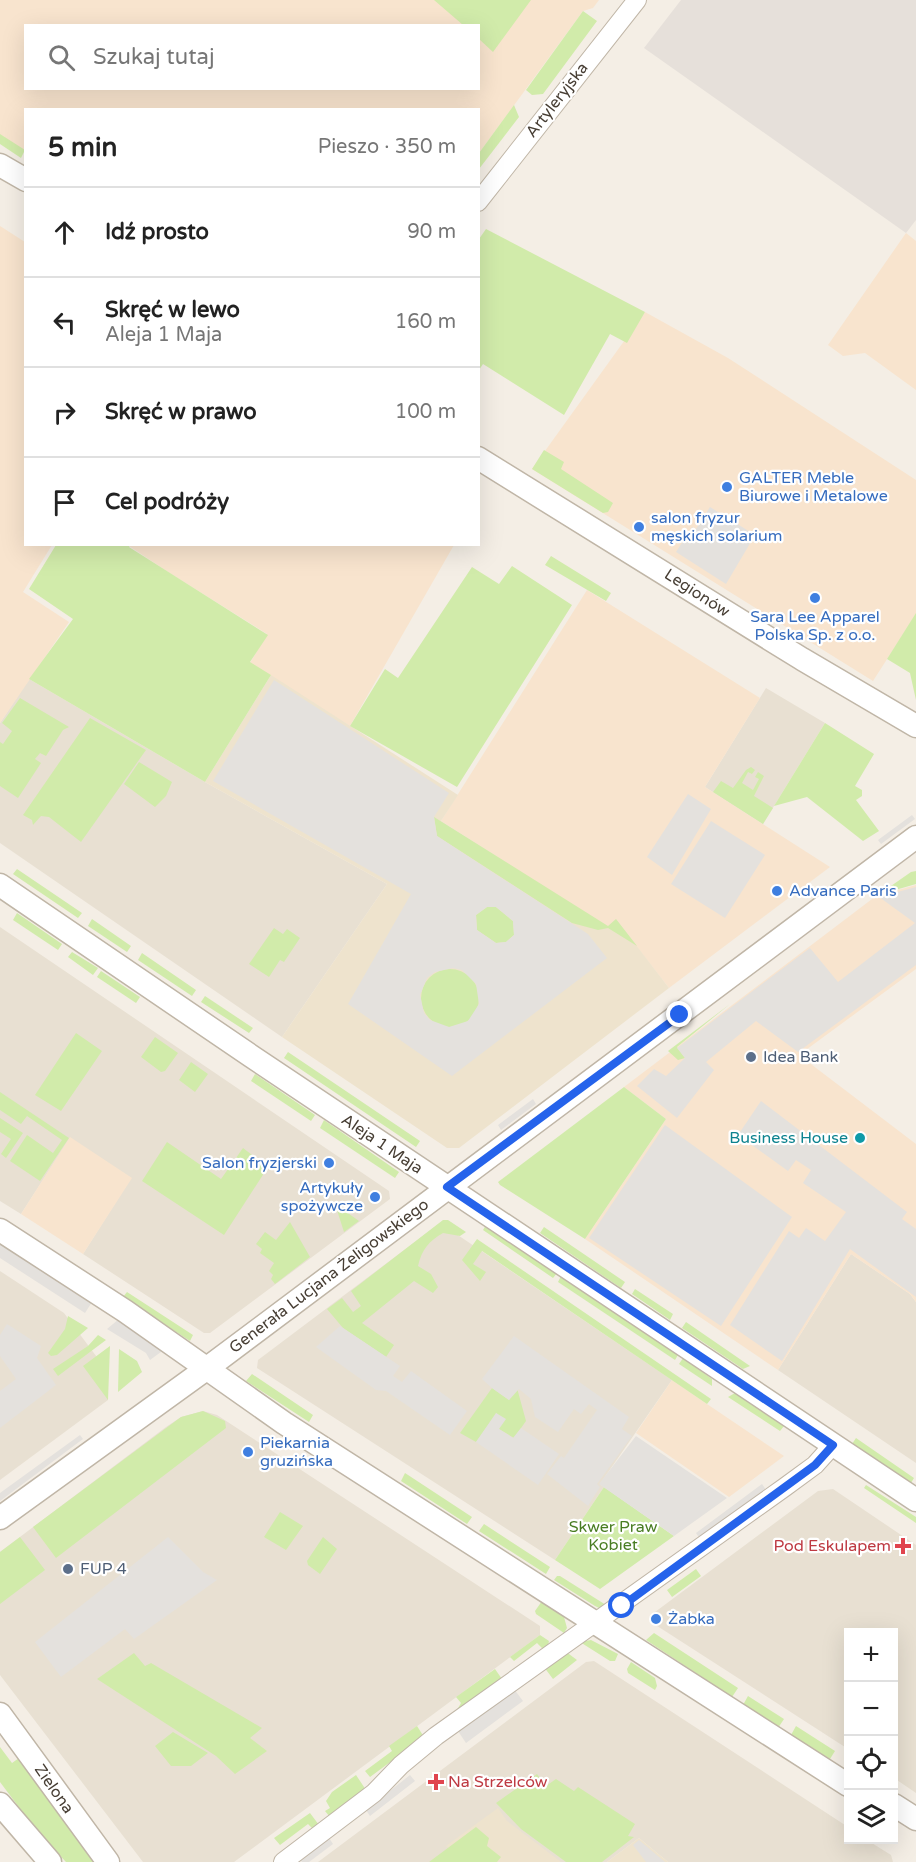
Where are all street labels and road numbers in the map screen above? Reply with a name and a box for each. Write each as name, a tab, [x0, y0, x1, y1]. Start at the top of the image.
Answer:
street label: Artyleryjska	[522, 59, 592, 141]
street label: Legionów	[660, 564, 734, 622]
street label: Aleja 1 Maja	[338, 1109, 426, 1179]
street label: Generała Lucjana Żeligowskiego	[225, 1194, 433, 1358]
street label: Zielona	[30, 1760, 78, 1818]

